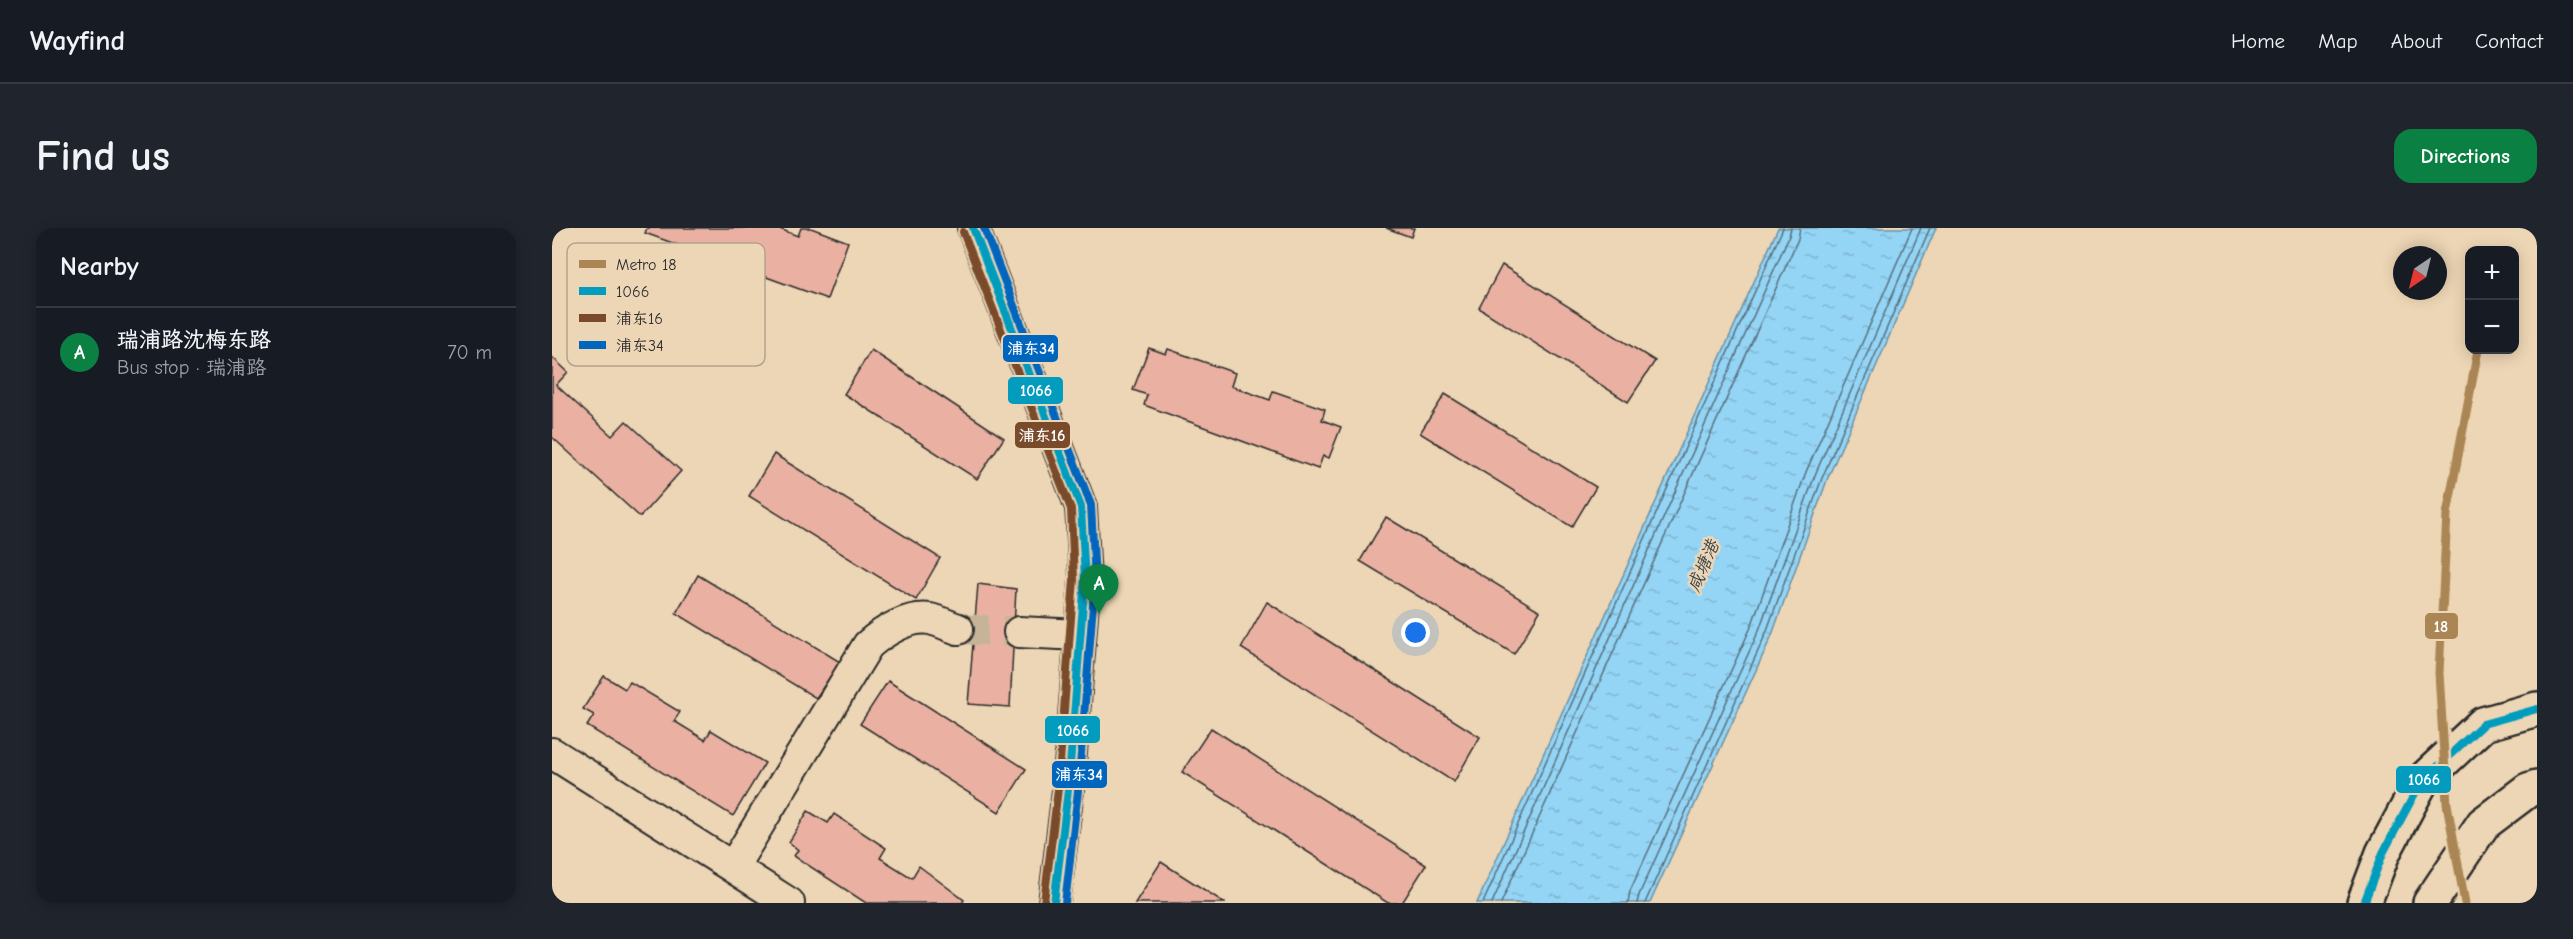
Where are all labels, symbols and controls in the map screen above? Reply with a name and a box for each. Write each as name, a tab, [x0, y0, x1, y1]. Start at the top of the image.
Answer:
text: Wayfind	[30, 25, 125, 57]
text: Home	[2231, 29, 2285, 53]
text: Map	[2318, 29, 2358, 53]
text: About	[2391, 29, 2442, 53]
text: Contact	[2475, 29, 2543, 53]
button: Directions	[2394, 129, 2537, 183]
text: Find us	[36, 132, 170, 181]
legend	[567, 243, 765, 366]
north arrow	[2393, 246, 2447, 300]
map controls	[2465, 246, 2519, 354]
button: +	[2465, 246, 2519, 300]
text: Nearby	[60, 252, 139, 282]
text: Metro 18	[616, 256, 676, 274]
text: 1066	[616, 283, 649, 301]
button: −	[2465, 300, 2519, 354]
text: 浦东16	[616, 310, 663, 328]
text: 瑞浦路沈梅东路	[117, 327, 271, 353]
line badge: 浦东34	[1002, 334, 1059, 363]
text: 浦东34	[616, 337, 664, 355]
text: 浦东34	[1007, 340, 1055, 358]
text: A	[74, 341, 85, 364]
text: 70 m	[447, 341, 492, 364]
text: Bus stop · 瑞浦路	[117, 356, 266, 379]
line badge: 1066	[1007, 376, 1064, 405]
text: 1066	[1020, 382, 1052, 400]
line badge: 浦东16	[1014, 421, 1071, 449]
text: 浦东16	[1019, 427, 1065, 445]
water label: 咸塘港	[1683, 535, 1724, 595]
pin: A	[1080, 564, 1118, 614]
line badge: 18	[2424, 612, 2459, 640]
your location	[1401, 618, 1430, 647]
text: 18	[2434, 618, 2448, 636]
line badge: 1066	[1044, 715, 1101, 744]
text: 1066	[1057, 722, 1089, 740]
line badge: 浦东34	[1051, 760, 1108, 789]
line badge: 1066	[2395, 765, 2452, 794]
text: 浦东34	[1055, 766, 1103, 784]
text: 1066	[2408, 771, 2440, 789]

